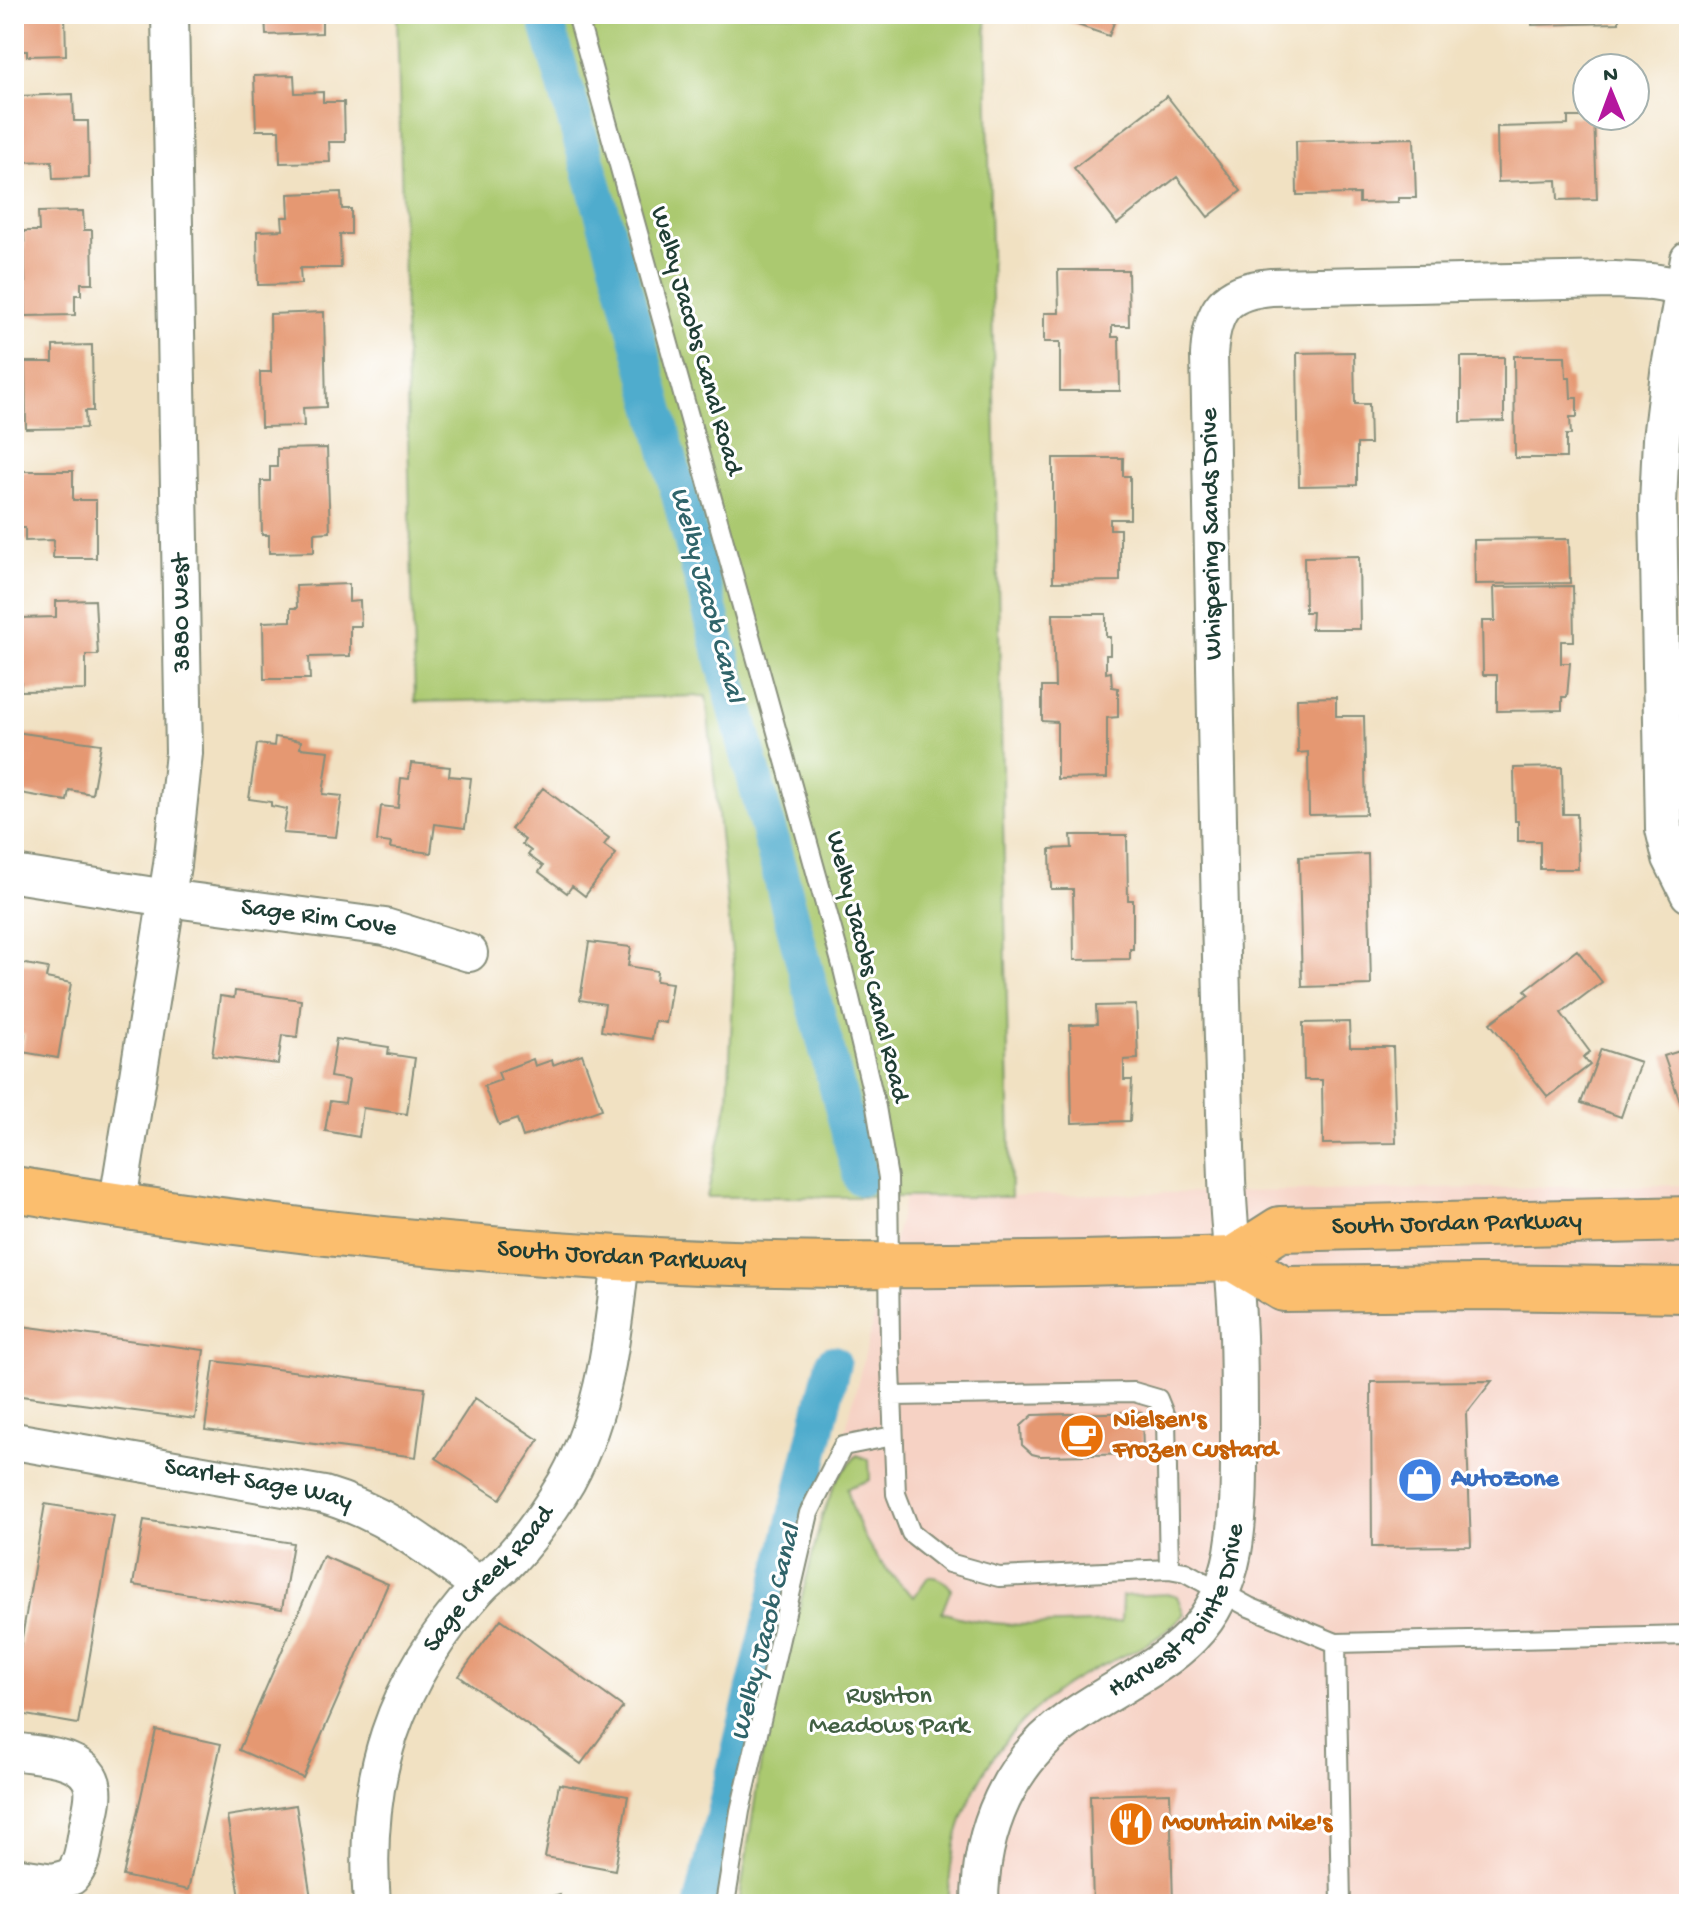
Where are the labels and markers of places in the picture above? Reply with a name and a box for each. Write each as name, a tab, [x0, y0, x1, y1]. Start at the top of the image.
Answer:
place label: Nielsen's Frozen Custard	[1112, 1406, 1281, 1467]
cafe icon: Nielsen's Frozen Custard	[1058, 1412, 1106, 1460]
shop icon: AutoZone	[1396, 1456, 1444, 1504]
place label: AutoZone	[1450, 1465, 1560, 1496]
restaurant icon: Mountain Mike's	[1107, 1800, 1155, 1848]
place label: Mountain Mike's	[1162, 1809, 1334, 1840]

